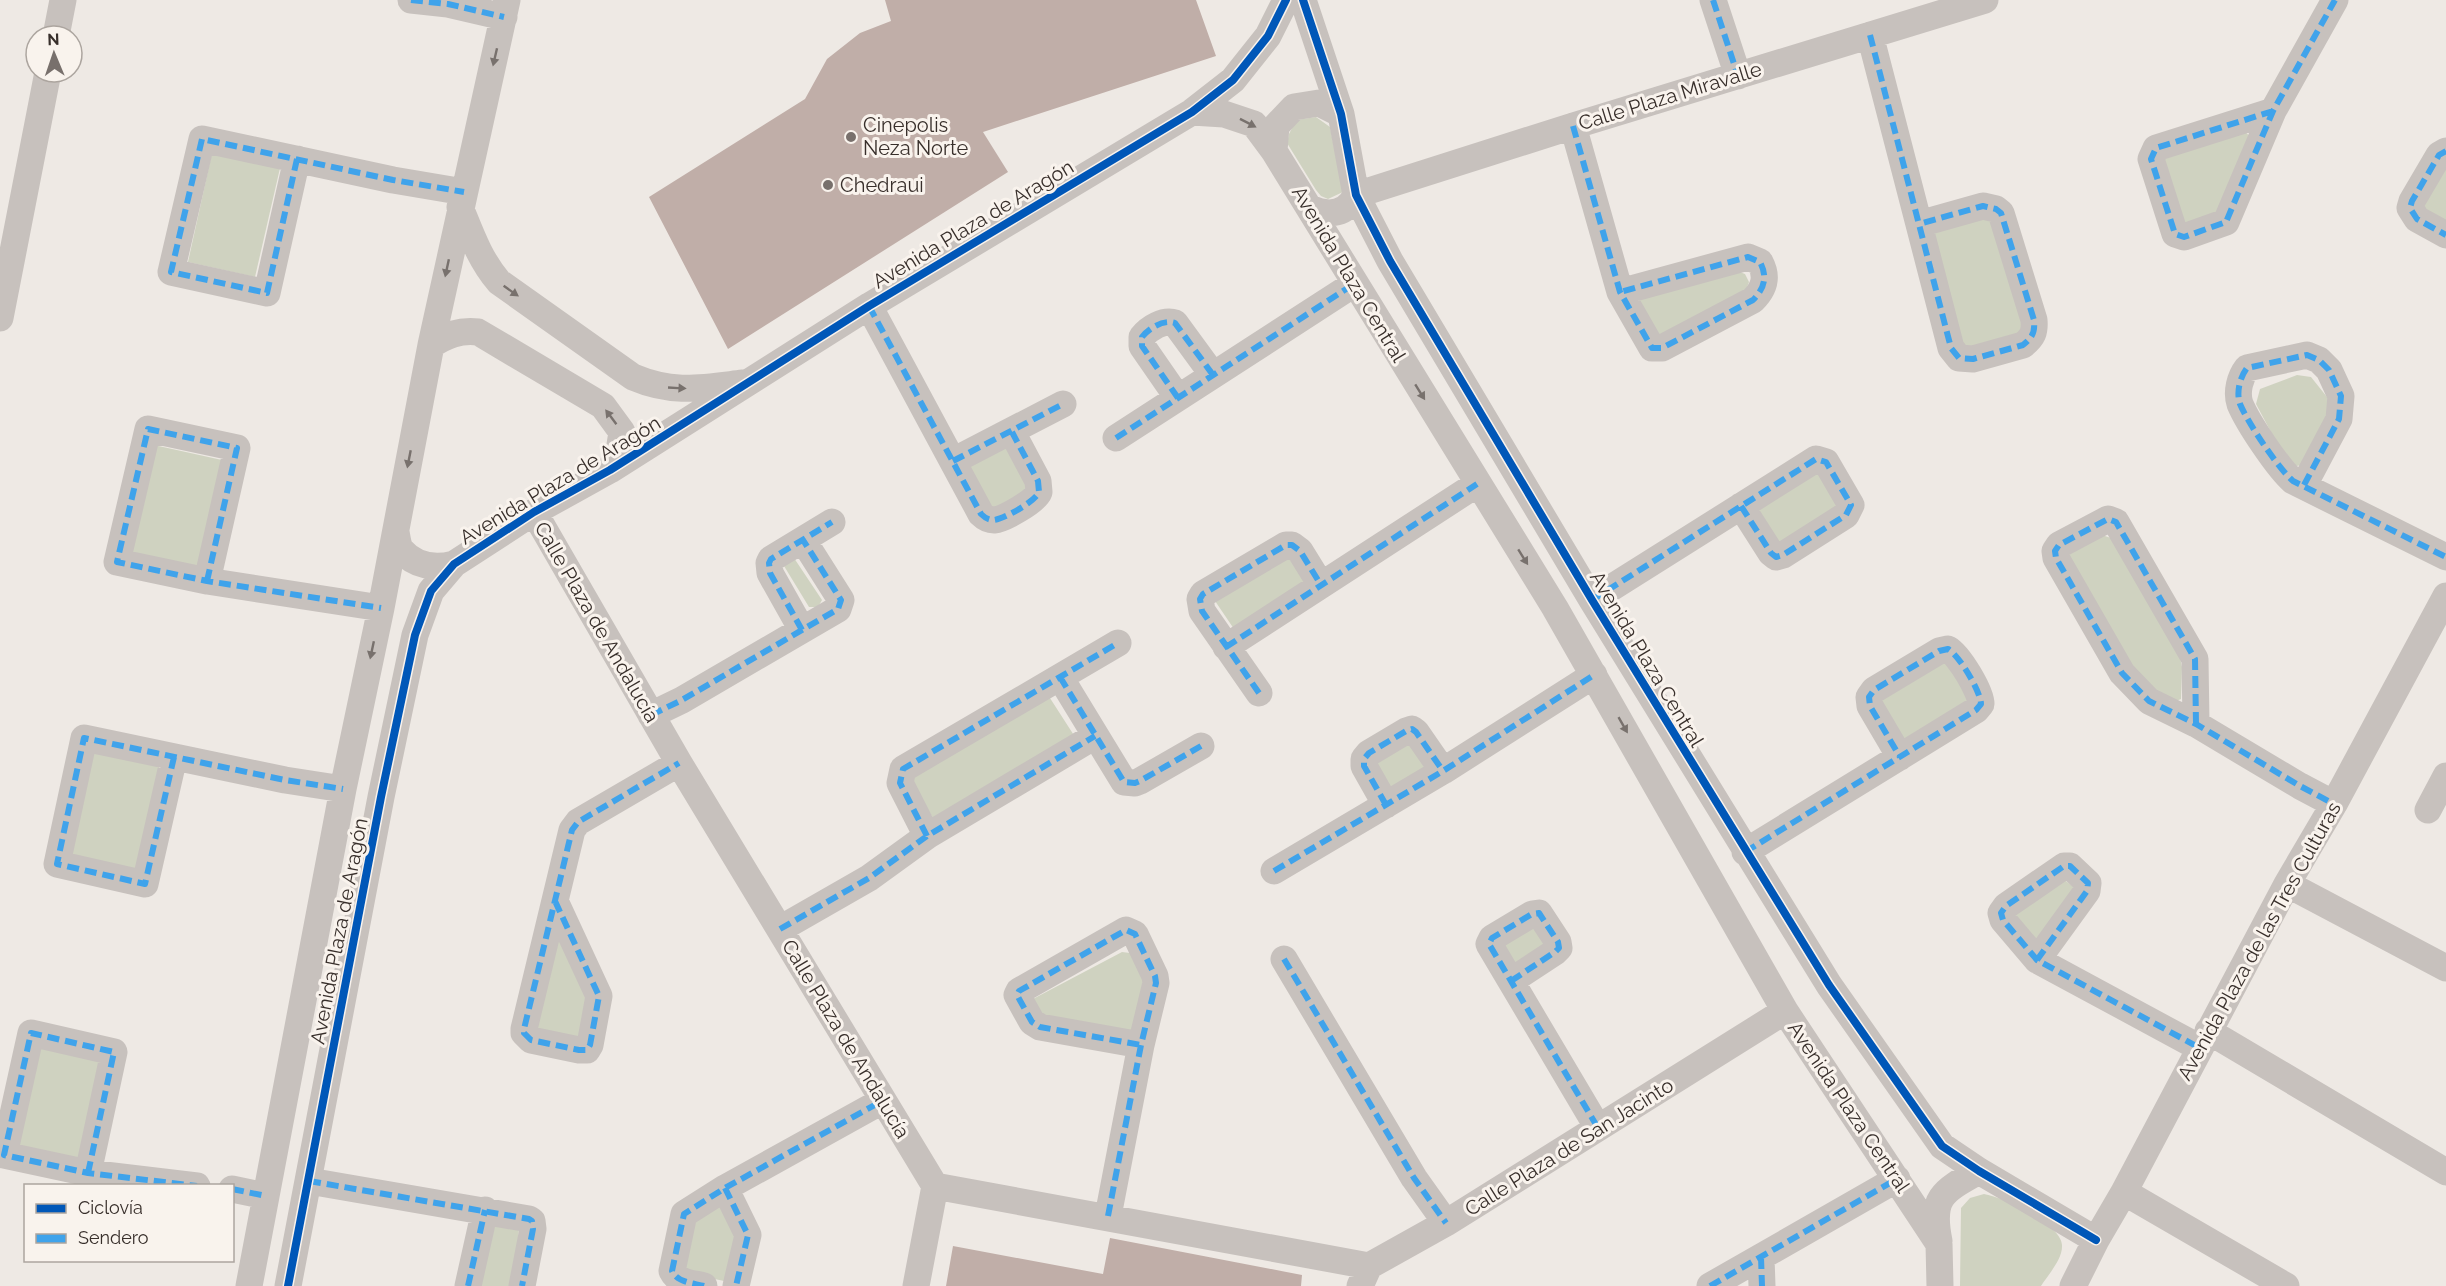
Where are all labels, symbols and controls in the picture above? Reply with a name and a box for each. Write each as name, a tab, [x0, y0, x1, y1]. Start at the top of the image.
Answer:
north arrow	[24, 24, 84, 84]
text: N	[47, 30, 60, 49]
one-way arrow	[489, 48, 499, 66]
street label: Calle Plaza Miravalle	[1575, 57, 1765, 135]
place label: Cinepolis Neza Norte	[863, 113, 968, 160]
one-way arrow	[1239, 118, 1257, 128]
marker: Cinepolis Neza Norte	[844, 130, 858, 144]
street label: Avenida Plaza de Aragón	[868, 154, 1078, 294]
place label: Chedraui	[840, 173, 924, 197]
marker: Chedraui	[821, 178, 835, 192]
street label: Avenida Plaza Central	[1287, 182, 1411, 367]
one-way arrow	[442, 259, 452, 277]
one-way arrow	[503, 285, 519, 297]
one-way arrow	[667, 384, 686, 393]
one-way arrow	[1415, 384, 1426, 400]
one-way arrow	[605, 409, 618, 425]
street label: Avenida Plaza de Aragón	[455, 410, 665, 550]
one-way arrow	[404, 450, 413, 469]
street label: Calle Plaza de Andalucía	[530, 517, 664, 727]
one-way arrow	[1517, 549, 1529, 565]
street label: Avenida Plaza Central	[1585, 567, 1709, 752]
one-way arrow	[367, 641, 376, 660]
one-way arrow	[1617, 717, 1628, 733]
street label: Avenida Plaza de las Tres Culturas	[2172, 798, 2346, 1084]
street label: Avenida Plaza de Aragón	[305, 816, 373, 1046]
street label: Calle Plaza de Andalucía	[777, 935, 915, 1143]
street label: Avenida Plaza Central	[1783, 1017, 1915, 1197]
street label: Calle Plaza de San Jacinto	[1460, 1073, 1678, 1221]
legend	[24, 1184, 234, 1262]
text: Ciclovía	[78, 1197, 143, 1218]
text: Sendero	[78, 1227, 149, 1248]

